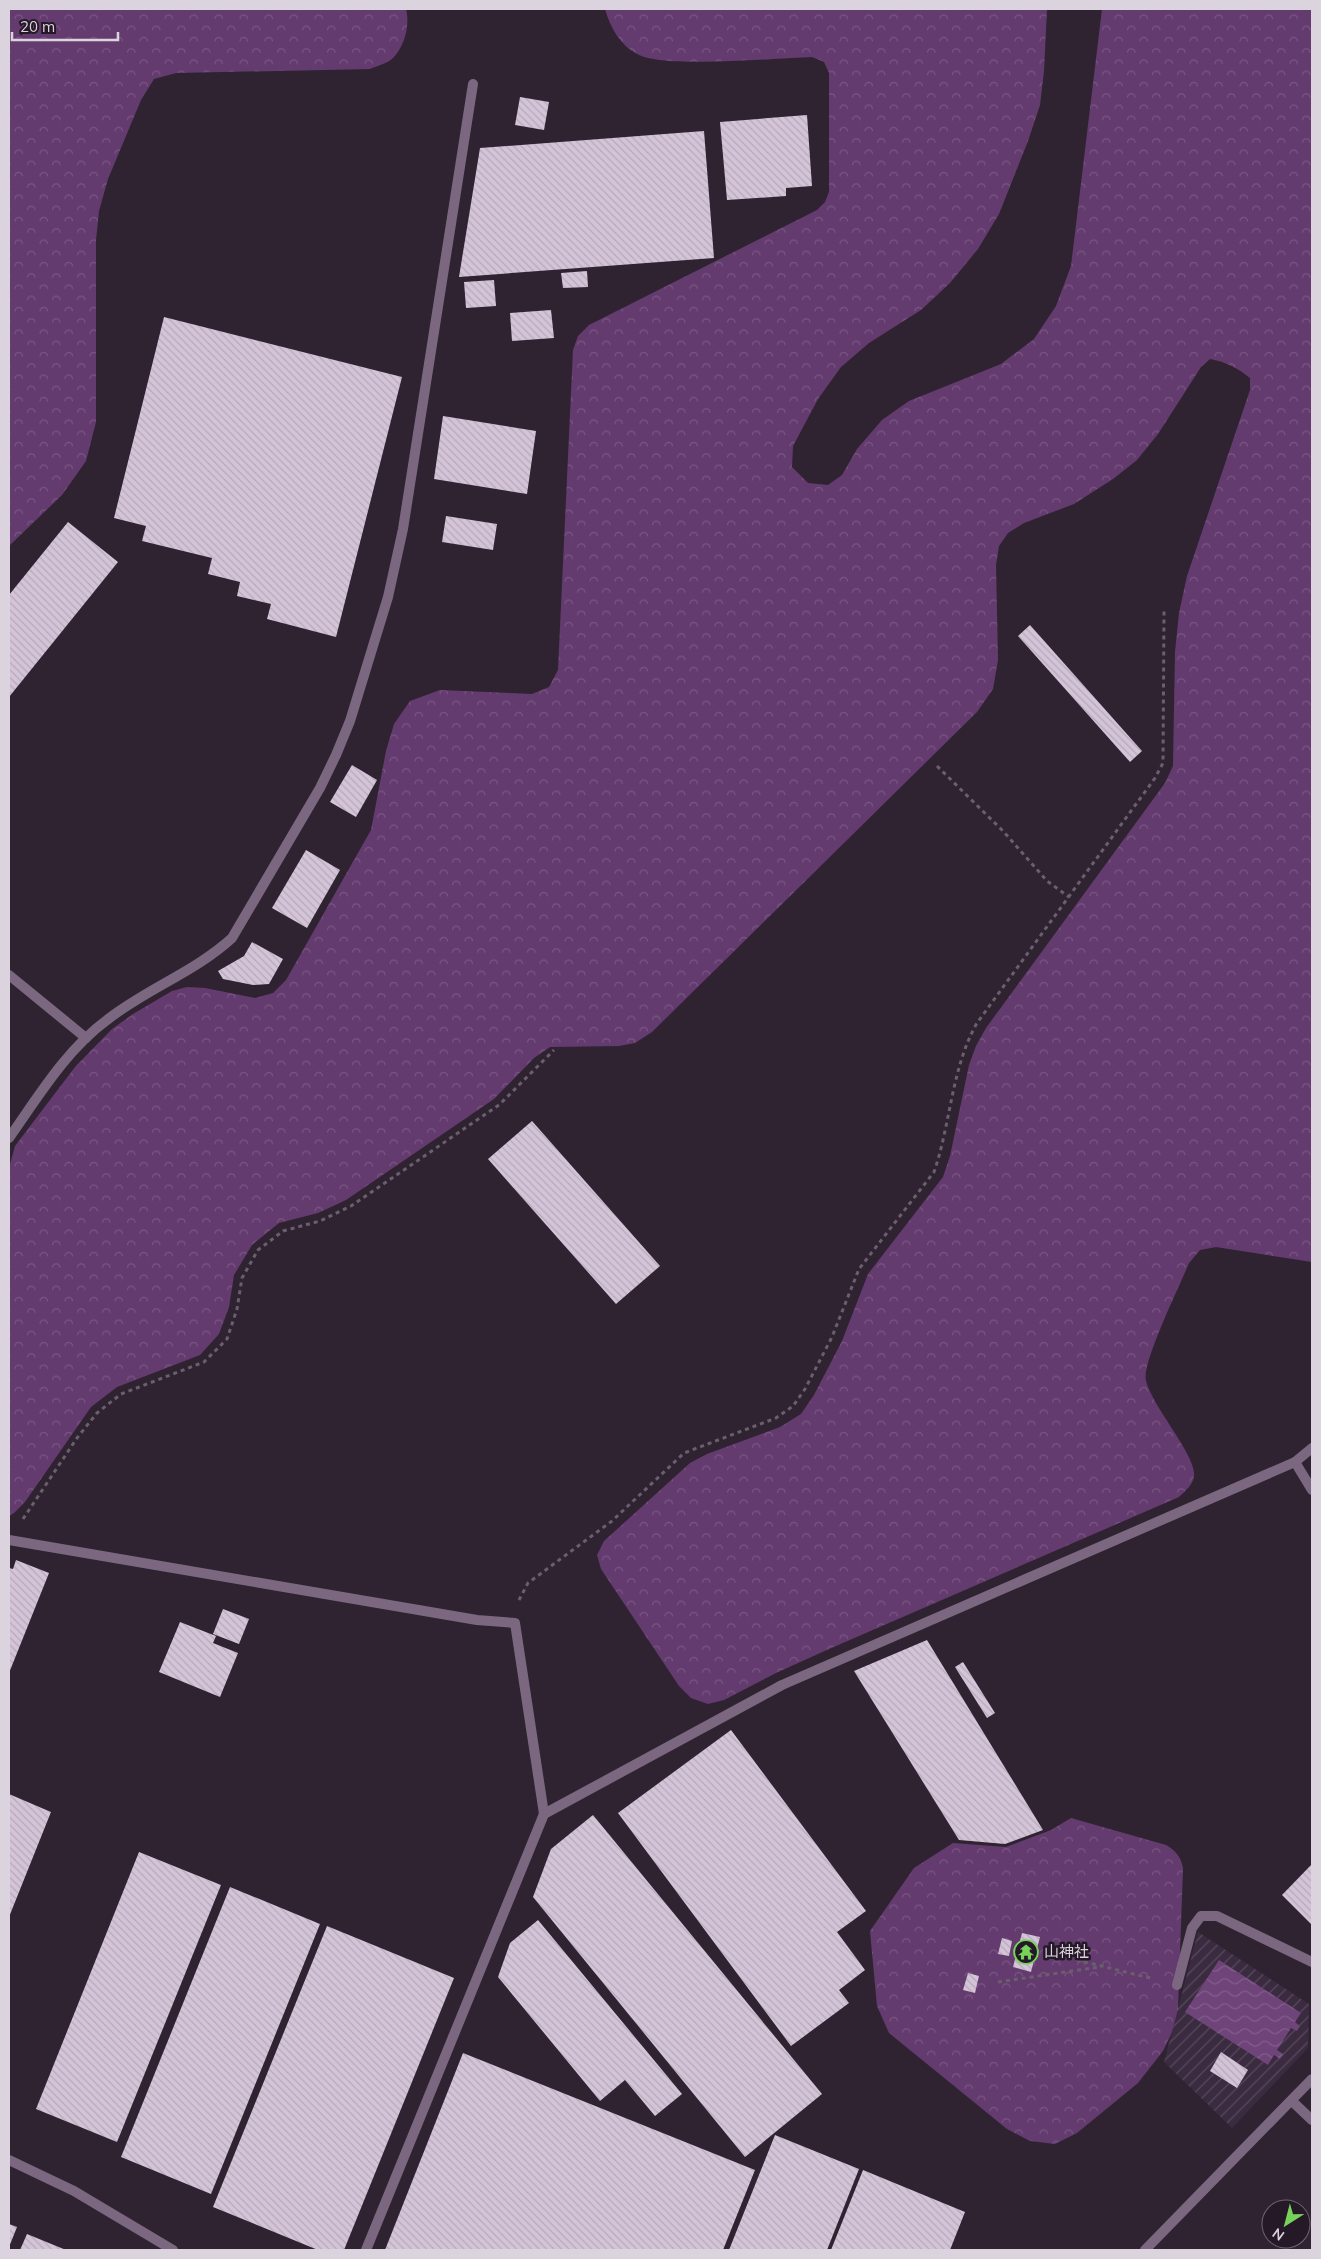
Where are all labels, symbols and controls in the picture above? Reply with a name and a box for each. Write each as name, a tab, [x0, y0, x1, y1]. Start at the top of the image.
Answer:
scale bar	[12, 10, 119, 42]
text: 20 m	[20, 17, 55, 36]
temple icon: 山神社	[1013, 1939, 1039, 1965]
place label: 山神社	[1044, 1942, 1089, 1961]
north arrow	[1261, 2199, 1311, 2249]
text: N	[1269, 2224, 1288, 2245]

